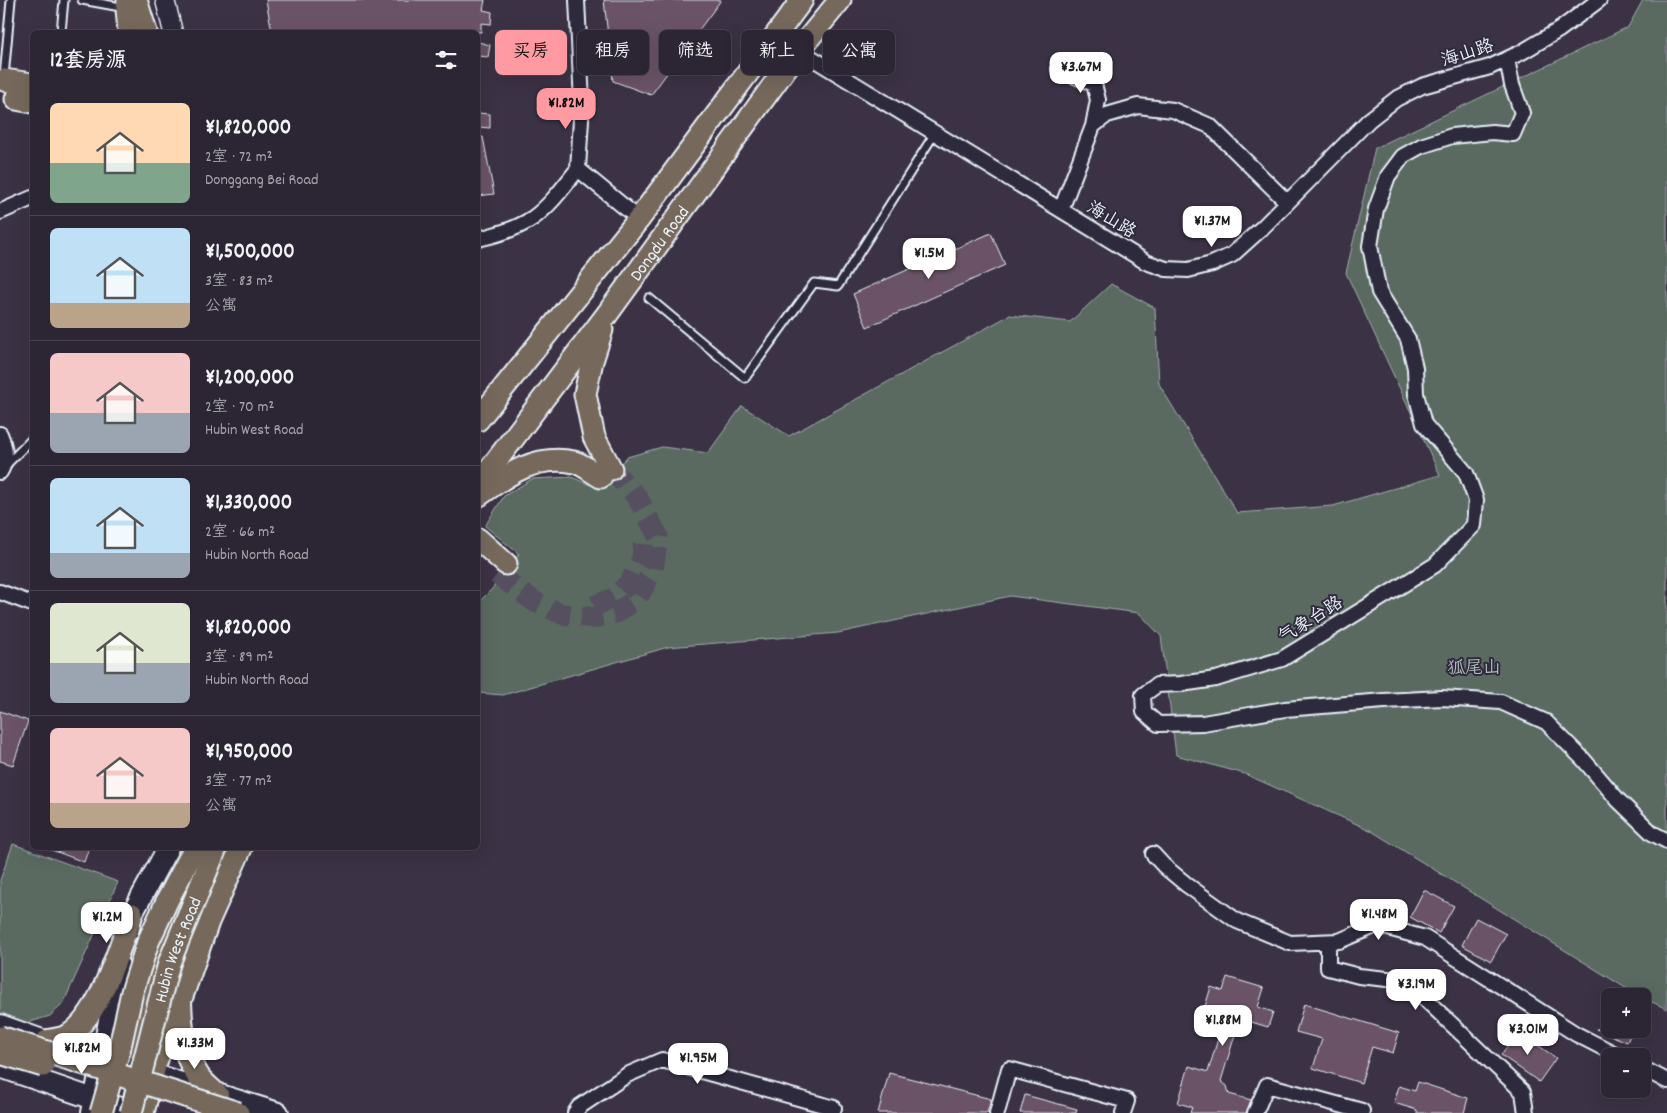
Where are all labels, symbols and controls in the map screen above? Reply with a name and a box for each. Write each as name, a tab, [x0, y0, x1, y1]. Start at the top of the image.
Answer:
chip: 买房	[495, 30, 567, 75]
chip: 租房	[577, 30, 649, 75]
chip: 筛选	[659, 30, 731, 75]
chip: 新上	[741, 30, 813, 75]
chip: 公寓	[823, 30, 895, 75]
street label: 海山路	[1438, 34, 1497, 75]
icon: filters	[432, 46, 460, 74]
text: 12套房源	[50, 47, 127, 77]
pin: ¥3.67M	[1040, 52, 1122, 94]
text: ¥3.67M	[1061, 56, 1101, 79]
pin: ¥1.82M	[525, 88, 607, 130]
text: ¥1.82M	[548, 92, 584, 115]
text: ¥1,820,000	[205, 114, 291, 144]
icon: home	[90, 123, 150, 183]
text: 2室 · 72 m²	[205, 146, 273, 169]
text: Donggang Bei Road	[205, 169, 319, 192]
street label: 海山路	[1081, 197, 1140, 246]
street label: Dongdu Road	[625, 202, 697, 287]
pin: ¥1.37M	[1171, 206, 1253, 248]
text: ¥1.37M	[1194, 210, 1230, 233]
text: ¥1,500,000	[205, 238, 295, 268]
pin: ¥1.5M	[894, 238, 964, 280]
text: ¥1.5M	[914, 242, 944, 265]
icon: home	[90, 248, 150, 308]
text: 3室 · 83 m²	[205, 270, 273, 293]
text: 公寓	[205, 295, 237, 318]
text: ¥1,200,000	[205, 364, 294, 394]
icon: home	[90, 373, 150, 433]
text: 2室 · 70 m²	[205, 396, 274, 419]
text: Hubin West Road	[205, 419, 303, 442]
text: ¥1,330,000	[205, 489, 292, 519]
icon: home	[90, 498, 150, 558]
text: 2室 · 66 m²	[205, 521, 275, 544]
text: Hubin North Road	[205, 544, 309, 567]
street label: 气象台路	[1274, 591, 1348, 651]
text: ¥1,820,000	[205, 614, 291, 644]
icon: home	[90, 623, 150, 683]
text: 3室 · 89 m²	[205, 646, 273, 669]
park label: 狐尾山	[1447, 657, 1501, 682]
text: Hubin North Road	[205, 669, 309, 692]
text: ¥1,950,000	[205, 738, 293, 768]
icon: home	[90, 748, 150, 808]
text: 3室 · 77 m²	[205, 770, 272, 793]
text: 公寓	[205, 795, 237, 818]
street label: Hubin West Road	[149, 894, 210, 1006]
pin: ¥1.48M	[1338, 898, 1420, 941]
pin: ¥1.2M	[72, 902, 142, 944]
text: ¥1.48M	[1361, 903, 1397, 926]
text: ¥1.2M	[92, 906, 122, 929]
pin: ¥3.19M	[1375, 968, 1457, 1011]
text: ¥3.19M	[1397, 973, 1435, 996]
map controls	[1601, 988, 1651, 1098]
button: +	[1601, 988, 1651, 1038]
pin: ¥1.88M	[1182, 1004, 1264, 1047]
text: ¥1.88M	[1205, 1009, 1241, 1032]
pin: ¥3.01M	[1487, 1014, 1569, 1056]
text: ¥3.01M	[1508, 1018, 1548, 1041]
pin: ¥1.33M	[154, 1028, 236, 1070]
pin: ¥1.82M	[41, 1032, 123, 1075]
text: ¥1.33M	[176, 1032, 214, 1055]
text: ¥1.82M	[64, 1037, 100, 1060]
pin: ¥1.95M	[657, 1042, 739, 1085]
text: ¥1.95M	[679, 1047, 717, 1070]
button: −	[1601, 1048, 1651, 1098]

